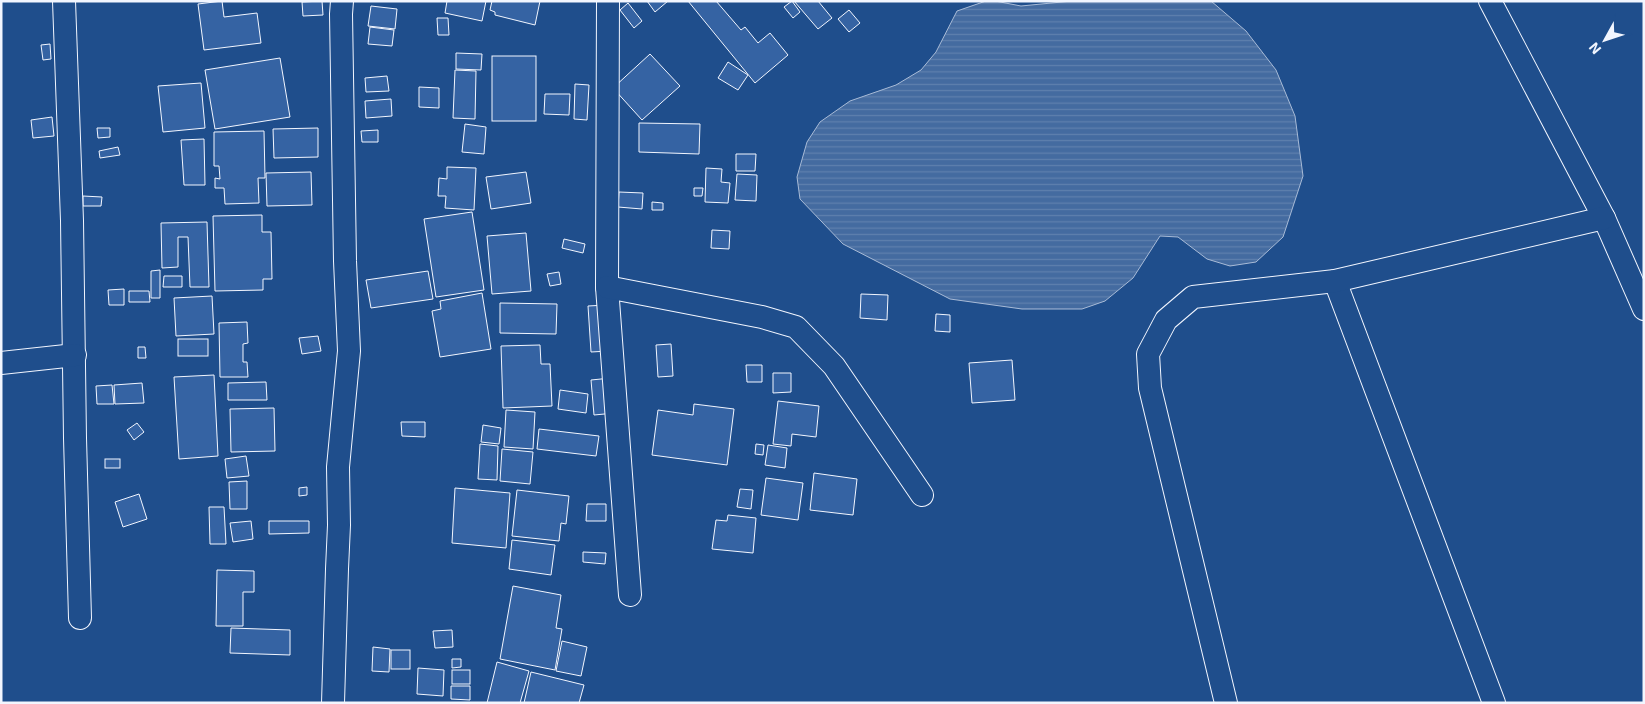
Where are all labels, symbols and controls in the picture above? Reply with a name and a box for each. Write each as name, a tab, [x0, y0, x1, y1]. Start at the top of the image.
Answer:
north arrow	[1580, 15, 1630, 65]
text: N	[1585, 39, 1604, 58]

